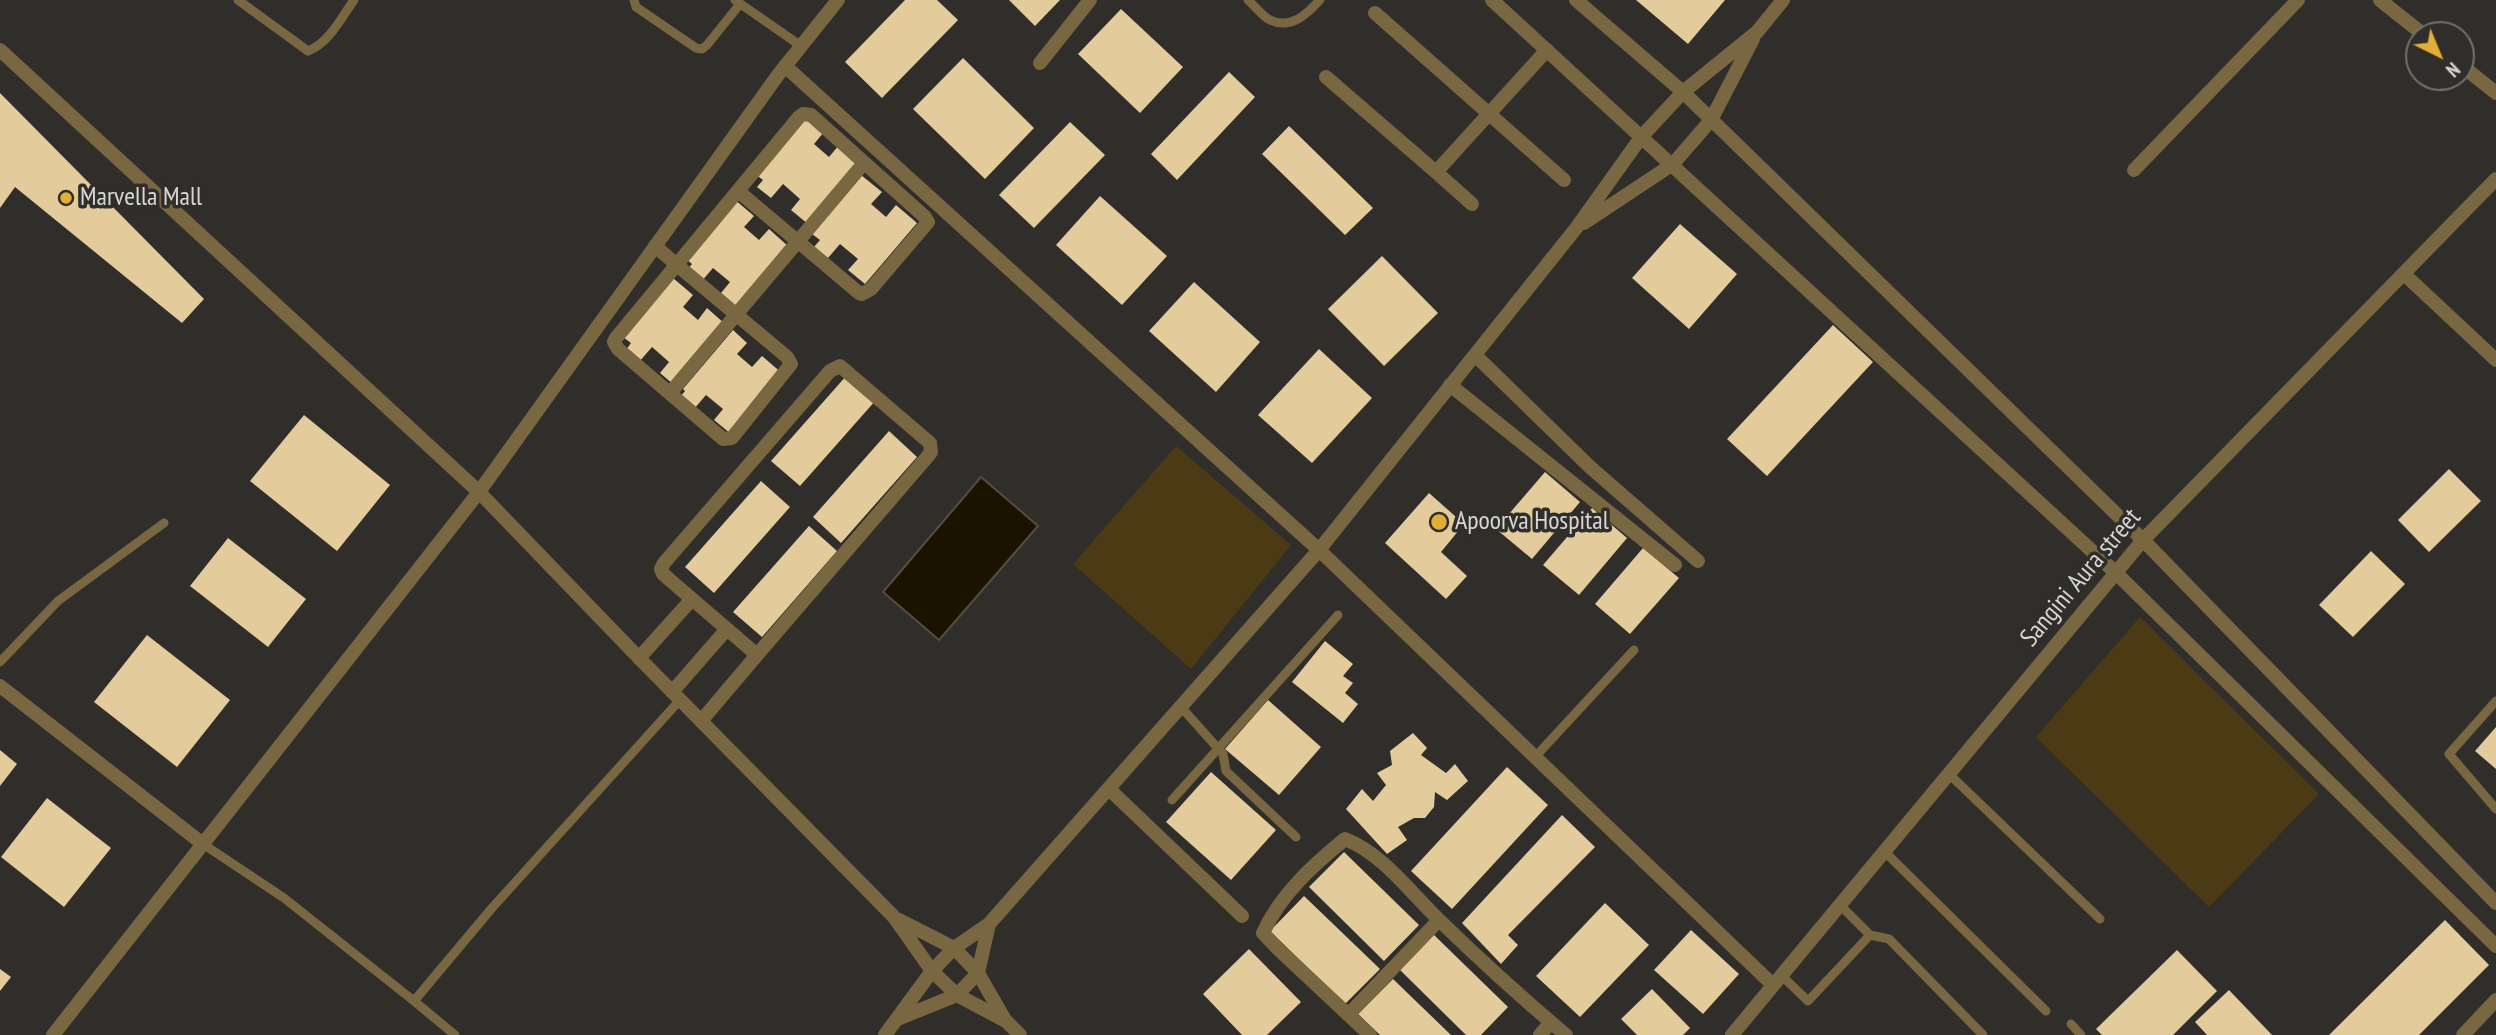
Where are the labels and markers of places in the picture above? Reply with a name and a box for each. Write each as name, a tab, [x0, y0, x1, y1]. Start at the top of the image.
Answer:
place label: Marvella Mall	[80, 182, 202, 214]
marker: Marvella Mall	[58, 190, 74, 206]
place label: Apoorva Hospital	[1455, 506, 1609, 538]
marker: Apoorva Hospital	[1429, 512, 1449, 532]

